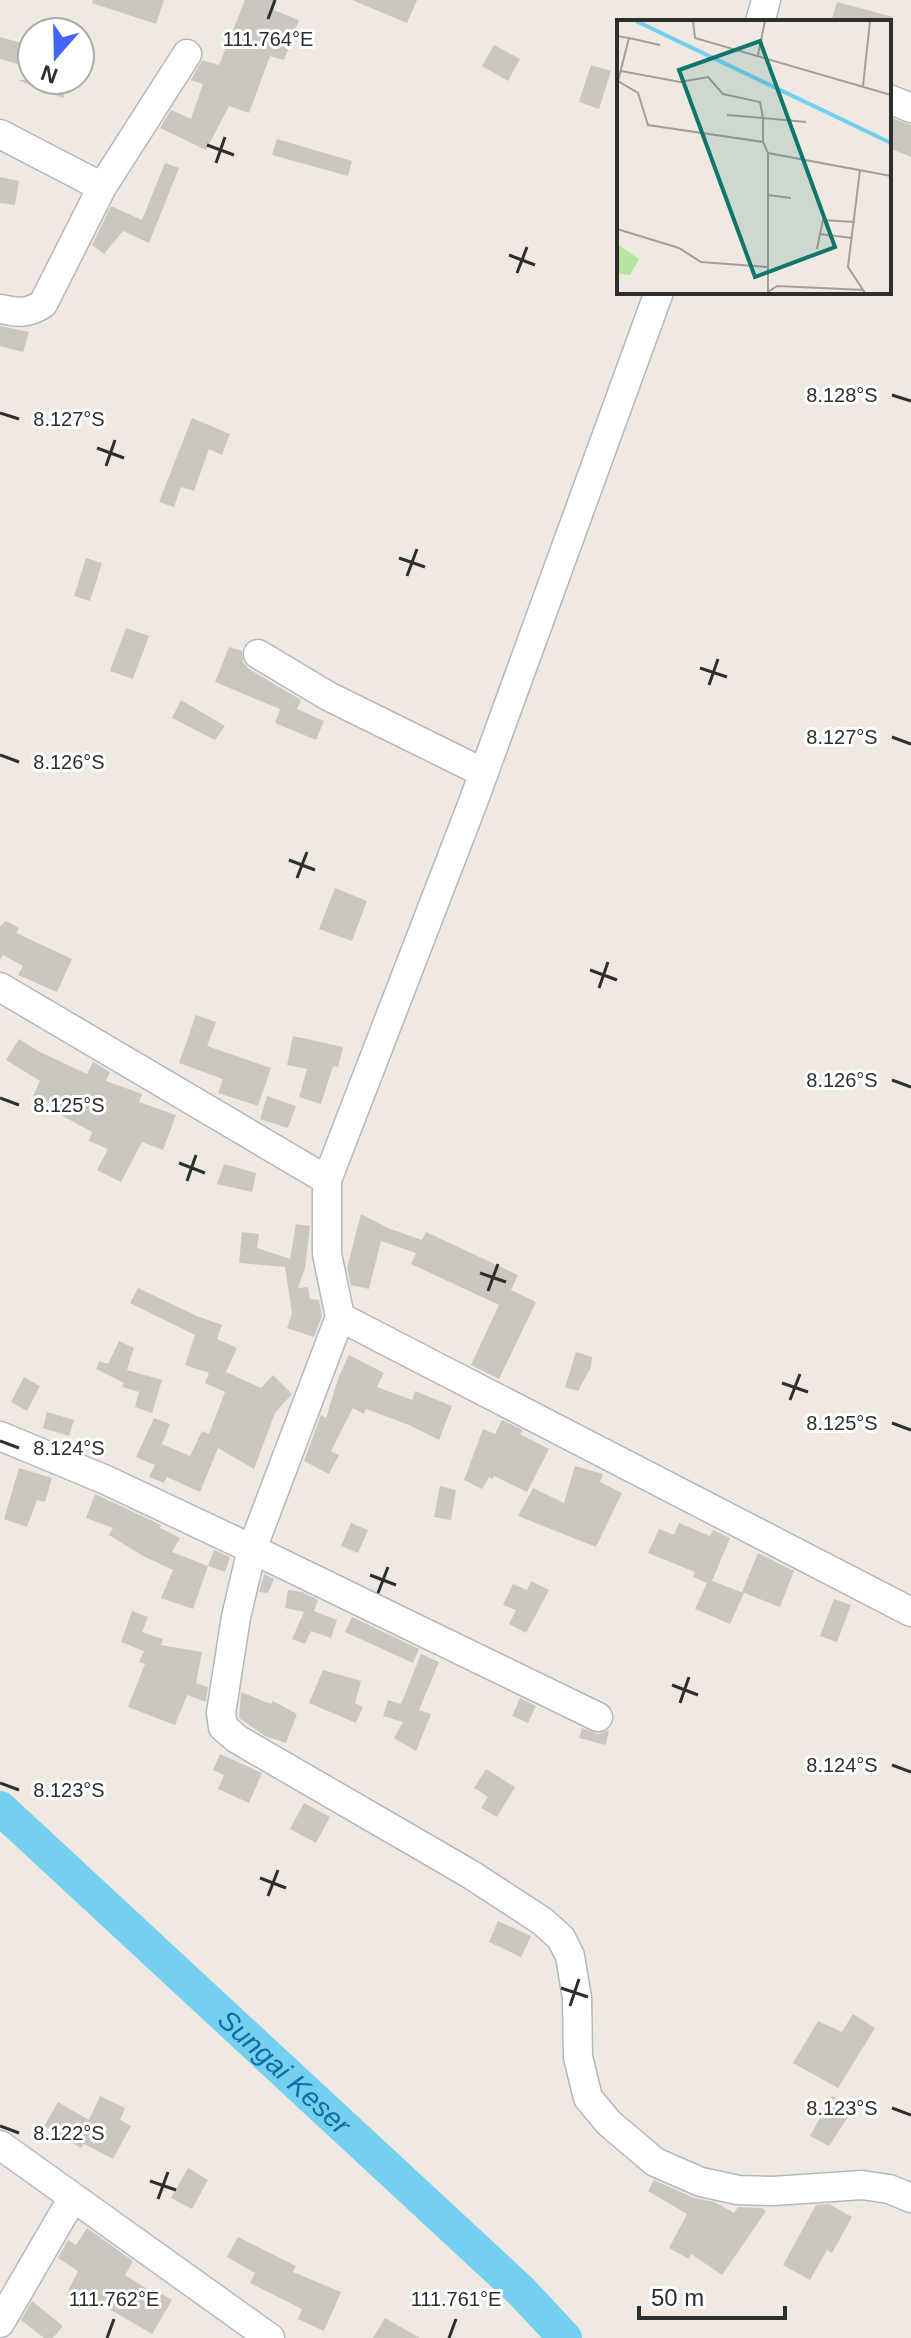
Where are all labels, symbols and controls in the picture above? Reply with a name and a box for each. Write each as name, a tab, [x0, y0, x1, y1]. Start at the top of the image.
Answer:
north arrow	[16, 16, 96, 96]
inset map	[617, 20, 891, 294]
text: 111.764°E	[223, 28, 313, 50]
text: N	[38, 60, 61, 89]
text: 8.128°S	[806, 384, 878, 406]
text: 8.127°S	[33, 408, 105, 430]
text: 8.127°S	[806, 726, 878, 748]
text: 8.126°S	[33, 751, 105, 773]
text: 8.126°S	[806, 1069, 878, 1091]
text: 8.125°S	[33, 1094, 105, 1116]
text: 8.125°S	[806, 1412, 878, 1434]
text: 8.124°S	[33, 1437, 105, 1459]
text: 8.124°S	[806, 1754, 878, 1776]
text: 8.123°S	[33, 1779, 105, 1801]
water label: Sungai Keser	[212, 2003, 358, 2141]
text: 8.123°S	[806, 2097, 878, 2119]
text: 8.122°S	[33, 2122, 105, 2144]
scale bar	[639, 2270, 785, 2320]
text: 50 m	[651, 2284, 704, 2311]
text: 111.762°E	[69, 2288, 159, 2310]
text: 111.761°E	[411, 2288, 501, 2310]

